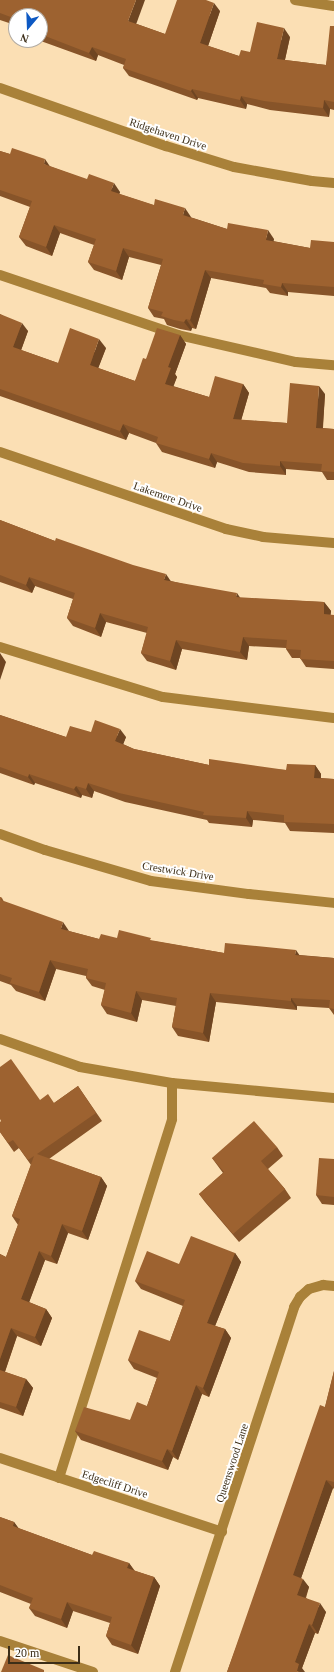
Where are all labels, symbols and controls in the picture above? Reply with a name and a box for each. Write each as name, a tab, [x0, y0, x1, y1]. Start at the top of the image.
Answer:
north arrow	[8, 8, 48, 48]
text: N	[19, 31, 30, 45]
street label: Ridgehaven Drive	[128, 115, 208, 153]
street label: Lakemere Drive	[132, 479, 204, 515]
street label: Crestwick Drive	[141, 859, 215, 883]
street label: Queenswood Lane	[213, 1422, 251, 1504]
street label: Edgecliff Drive	[80, 1467, 150, 1501]
scale bar	[10, 1638, 82, 1664]
text: 20 m	[15, 1646, 39, 1660]

